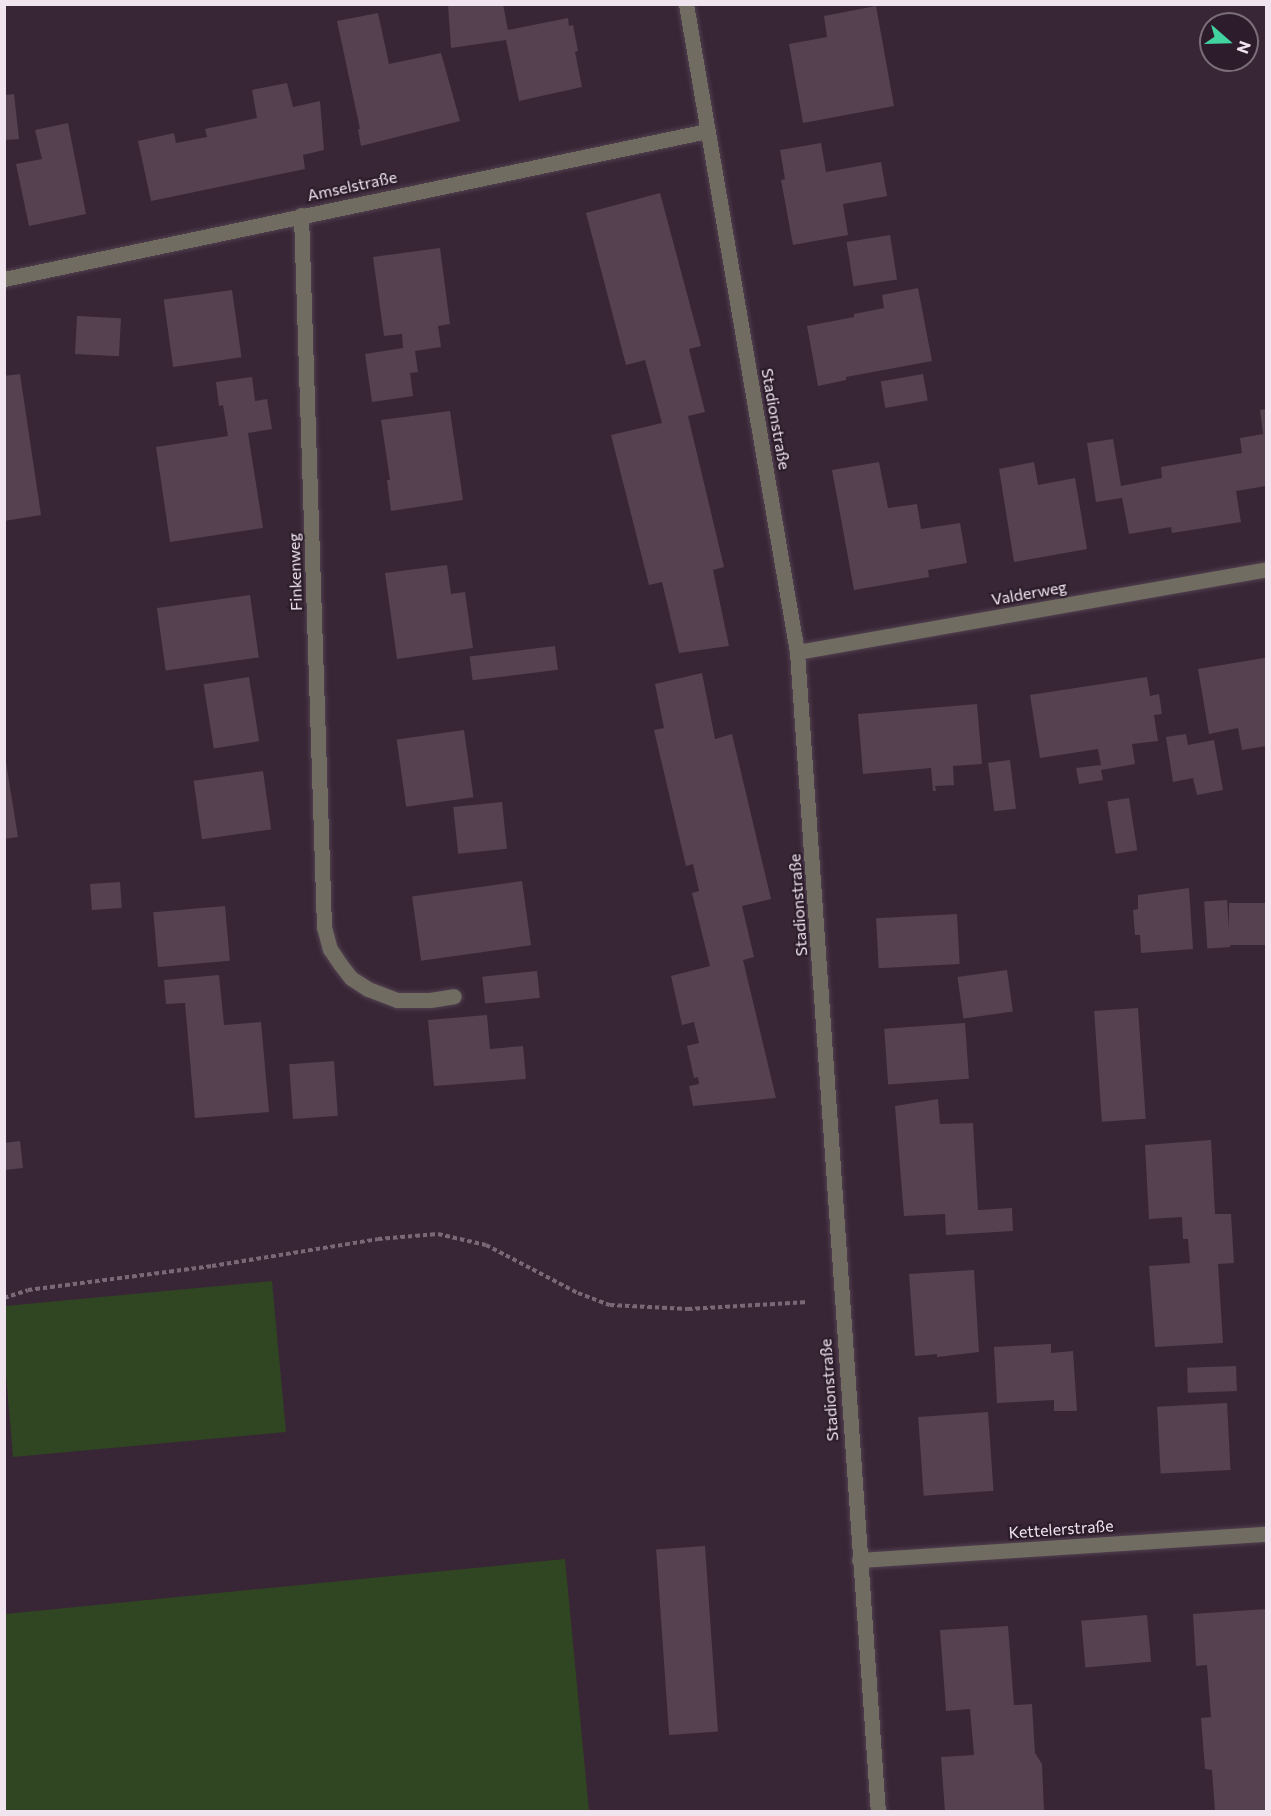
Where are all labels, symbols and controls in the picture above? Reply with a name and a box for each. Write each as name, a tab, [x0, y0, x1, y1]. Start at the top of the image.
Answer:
north arrow	[1199, 12, 1259, 72]
text: N	[1234, 39, 1255, 57]
street label: Amselstraße	[305, 167, 399, 205]
street label: Stadionstraße	[758, 367, 794, 471]
street label: Finkenweg	[284, 533, 306, 611]
street label: Valderweg	[990, 577, 1068, 609]
street label: Stadionstraße	[785, 853, 811, 957]
street label: Stadionstraße	[816, 1338, 842, 1442]
street label: Kettelerstraße	[1008, 1516, 1114, 1542]

